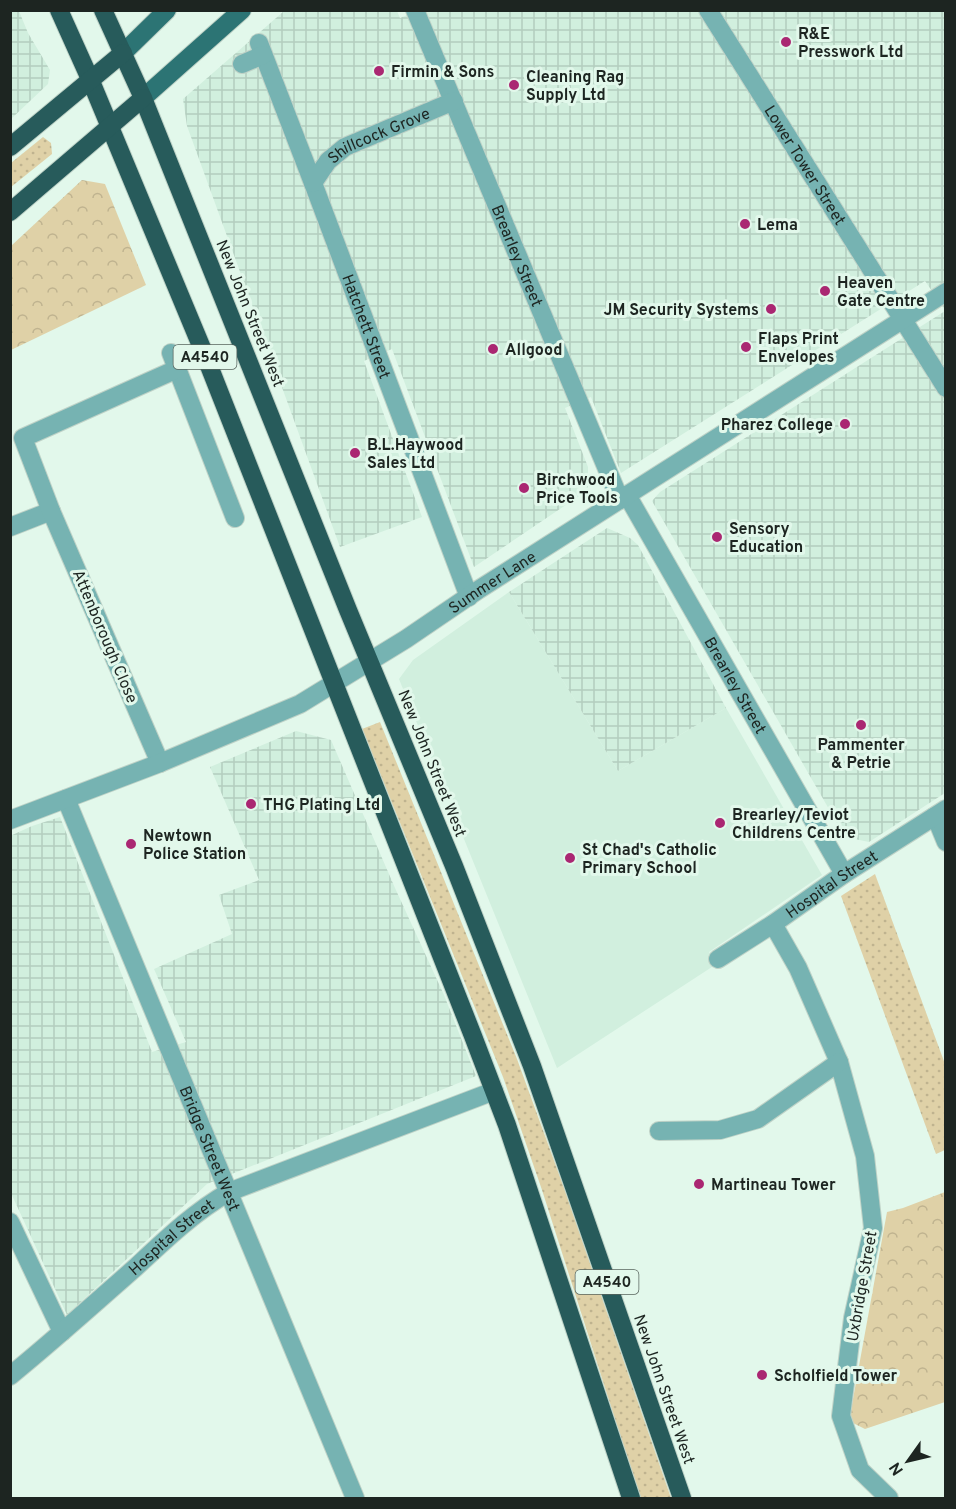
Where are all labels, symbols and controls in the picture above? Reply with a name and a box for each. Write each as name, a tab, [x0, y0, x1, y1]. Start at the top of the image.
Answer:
place label: R&E Presswork Ltd	[798, 25, 903, 63]
marker: R&E Presswork Ltd	[779, 35, 793, 49]
place label: Firmin & Sons	[391, 63, 494, 83]
marker: Firmin & Sons	[372, 64, 386, 78]
place label: Cleaning Rag Supply Ltd	[526, 68, 624, 106]
marker: Cleaning Rag Supply Ltd	[507, 78, 521, 92]
street label: Lower Tower Street	[759, 102, 849, 230]
street label: Shillcock Grove	[324, 104, 433, 169]
street label: Brearley Street	[486, 202, 546, 310]
place label: Lema	[757, 216, 798, 236]
marker: Lema	[738, 217, 752, 231]
street label: New John Street West	[210, 237, 288, 390]
street label: Hatchett Street	[336, 272, 394, 382]
place label: Heaven Gate Centre	[837, 274, 925, 312]
marker: Heaven Gate Centre	[818, 284, 832, 298]
place label: JM Security Systems	[603, 301, 759, 321]
marker: JM Security Systems	[764, 302, 778, 316]
place label: Flaps Print Envelopes	[758, 330, 839, 368]
marker: Flaps Print Envelopes	[739, 340, 753, 354]
place label: Allgood	[505, 341, 562, 361]
marker: Allgood	[486, 342, 500, 356]
road number: A4540	[174, 345, 236, 369]
place label: Pharez College	[721, 416, 833, 436]
marker: Pharez College	[838, 417, 852, 431]
place label: B.L.Haywood Sales Ltd	[367, 436, 464, 474]
marker: B.L.Haywood Sales Ltd	[348, 446, 362, 460]
place label: Birchwood Price Tools	[536, 471, 618, 509]
marker: Birchwood Price Tools	[517, 481, 531, 495]
place label: Sensory Education	[729, 520, 803, 558]
marker: Sensory Education	[710, 530, 724, 544]
street label: Summer Lane	[445, 548, 540, 619]
street label: Attenborough Close	[67, 567, 141, 706]
street label: Brearley Street	[698, 634, 770, 738]
street label: New John Street West	[392, 687, 470, 840]
marker: Pammenter & Petrie	[854, 718, 868, 732]
place label: Pammenter & Petrie	[817, 736, 905, 774]
place label: THG Plating Ltd	[263, 796, 380, 816]
marker: THG Plating Ltd	[244, 797, 258, 811]
place label: Brearley/Teviot Childrens Centre	[732, 806, 856, 844]
marker: Brearley/Teviot Childrens Centre	[713, 816, 727, 830]
place label: Newtown Police Station	[143, 827, 246, 865]
marker: Newtown Police Station	[124, 837, 138, 851]
place label: St Chad's Catholic Primary School	[582, 841, 717, 879]
street label: Hospital Street	[783, 847, 882, 924]
marker: St Chad's Catholic Primary School	[563, 851, 577, 865]
street label: Bridge Street West	[174, 1084, 243, 1215]
place label: Martineau Tower	[711, 1176, 836, 1196]
marker: Martineau Tower	[692, 1177, 706, 1191]
street label: Hospital Street	[125, 1196, 219, 1281]
street label: Uxbridge Street	[843, 1229, 883, 1343]
road number: A4540	[576, 1270, 638, 1294]
street label: New John Street West	[628, 1312, 698, 1467]
place label: Scholfield Tower	[774, 1367, 898, 1387]
marker: Scholfield Tower	[755, 1368, 769, 1382]
north arrow	[878, 1431, 938, 1491]
text: N	[886, 1458, 909, 1479]

